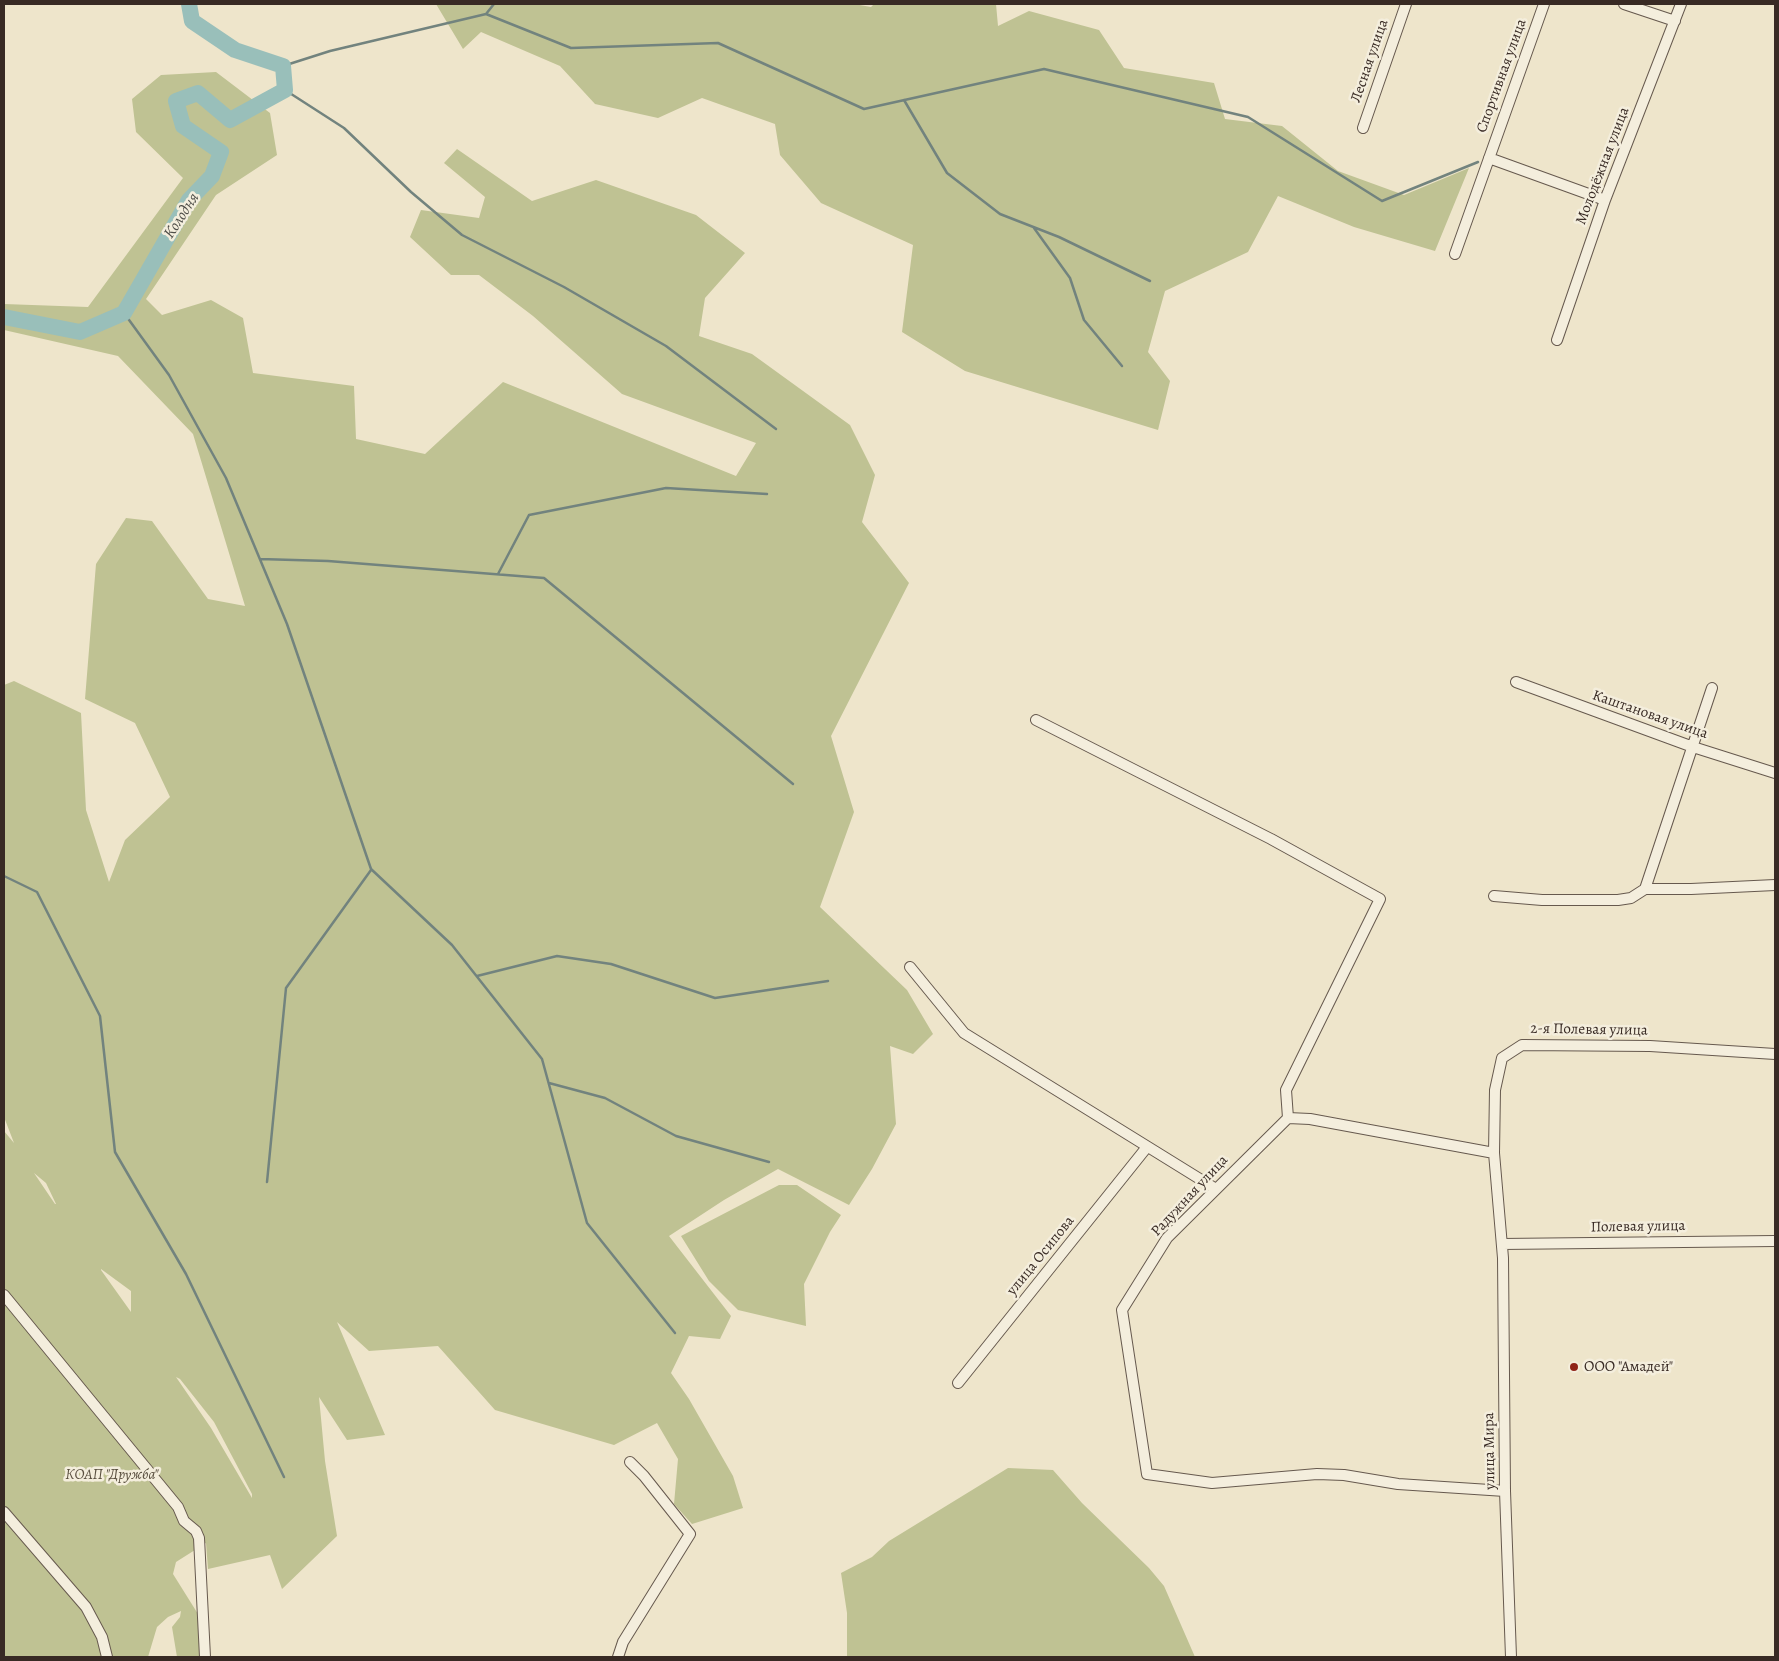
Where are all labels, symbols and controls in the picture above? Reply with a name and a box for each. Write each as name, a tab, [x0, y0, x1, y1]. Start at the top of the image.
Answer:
street label: Лесная улица	[1347, 17, 1393, 105]
street label: Спортивная улица	[1473, 17, 1531, 135]
street label: Молодёжная улица	[1572, 105, 1634, 227]
water label: Колодня	[160, 190, 204, 242]
street label: Каштановая улица	[1590, 687, 1710, 743]
street label: 2-я Полевая улица	[1530, 1020, 1648, 1040]
street label: Радужная улица	[1148, 1152, 1232, 1240]
street label: улица Осипова	[1003, 1213, 1079, 1299]
street label: Полевая улица	[1590, 1217, 1686, 1237]
place label: ООО "Амадей"	[1584, 1358, 1673, 1376]
marker: ООО "Амадей"	[1568, 1361, 1580, 1373]
street label: улица Мира	[1480, 1412, 1500, 1490]
park label: КОАП "Дружба"	[65, 1466, 159, 1484]

